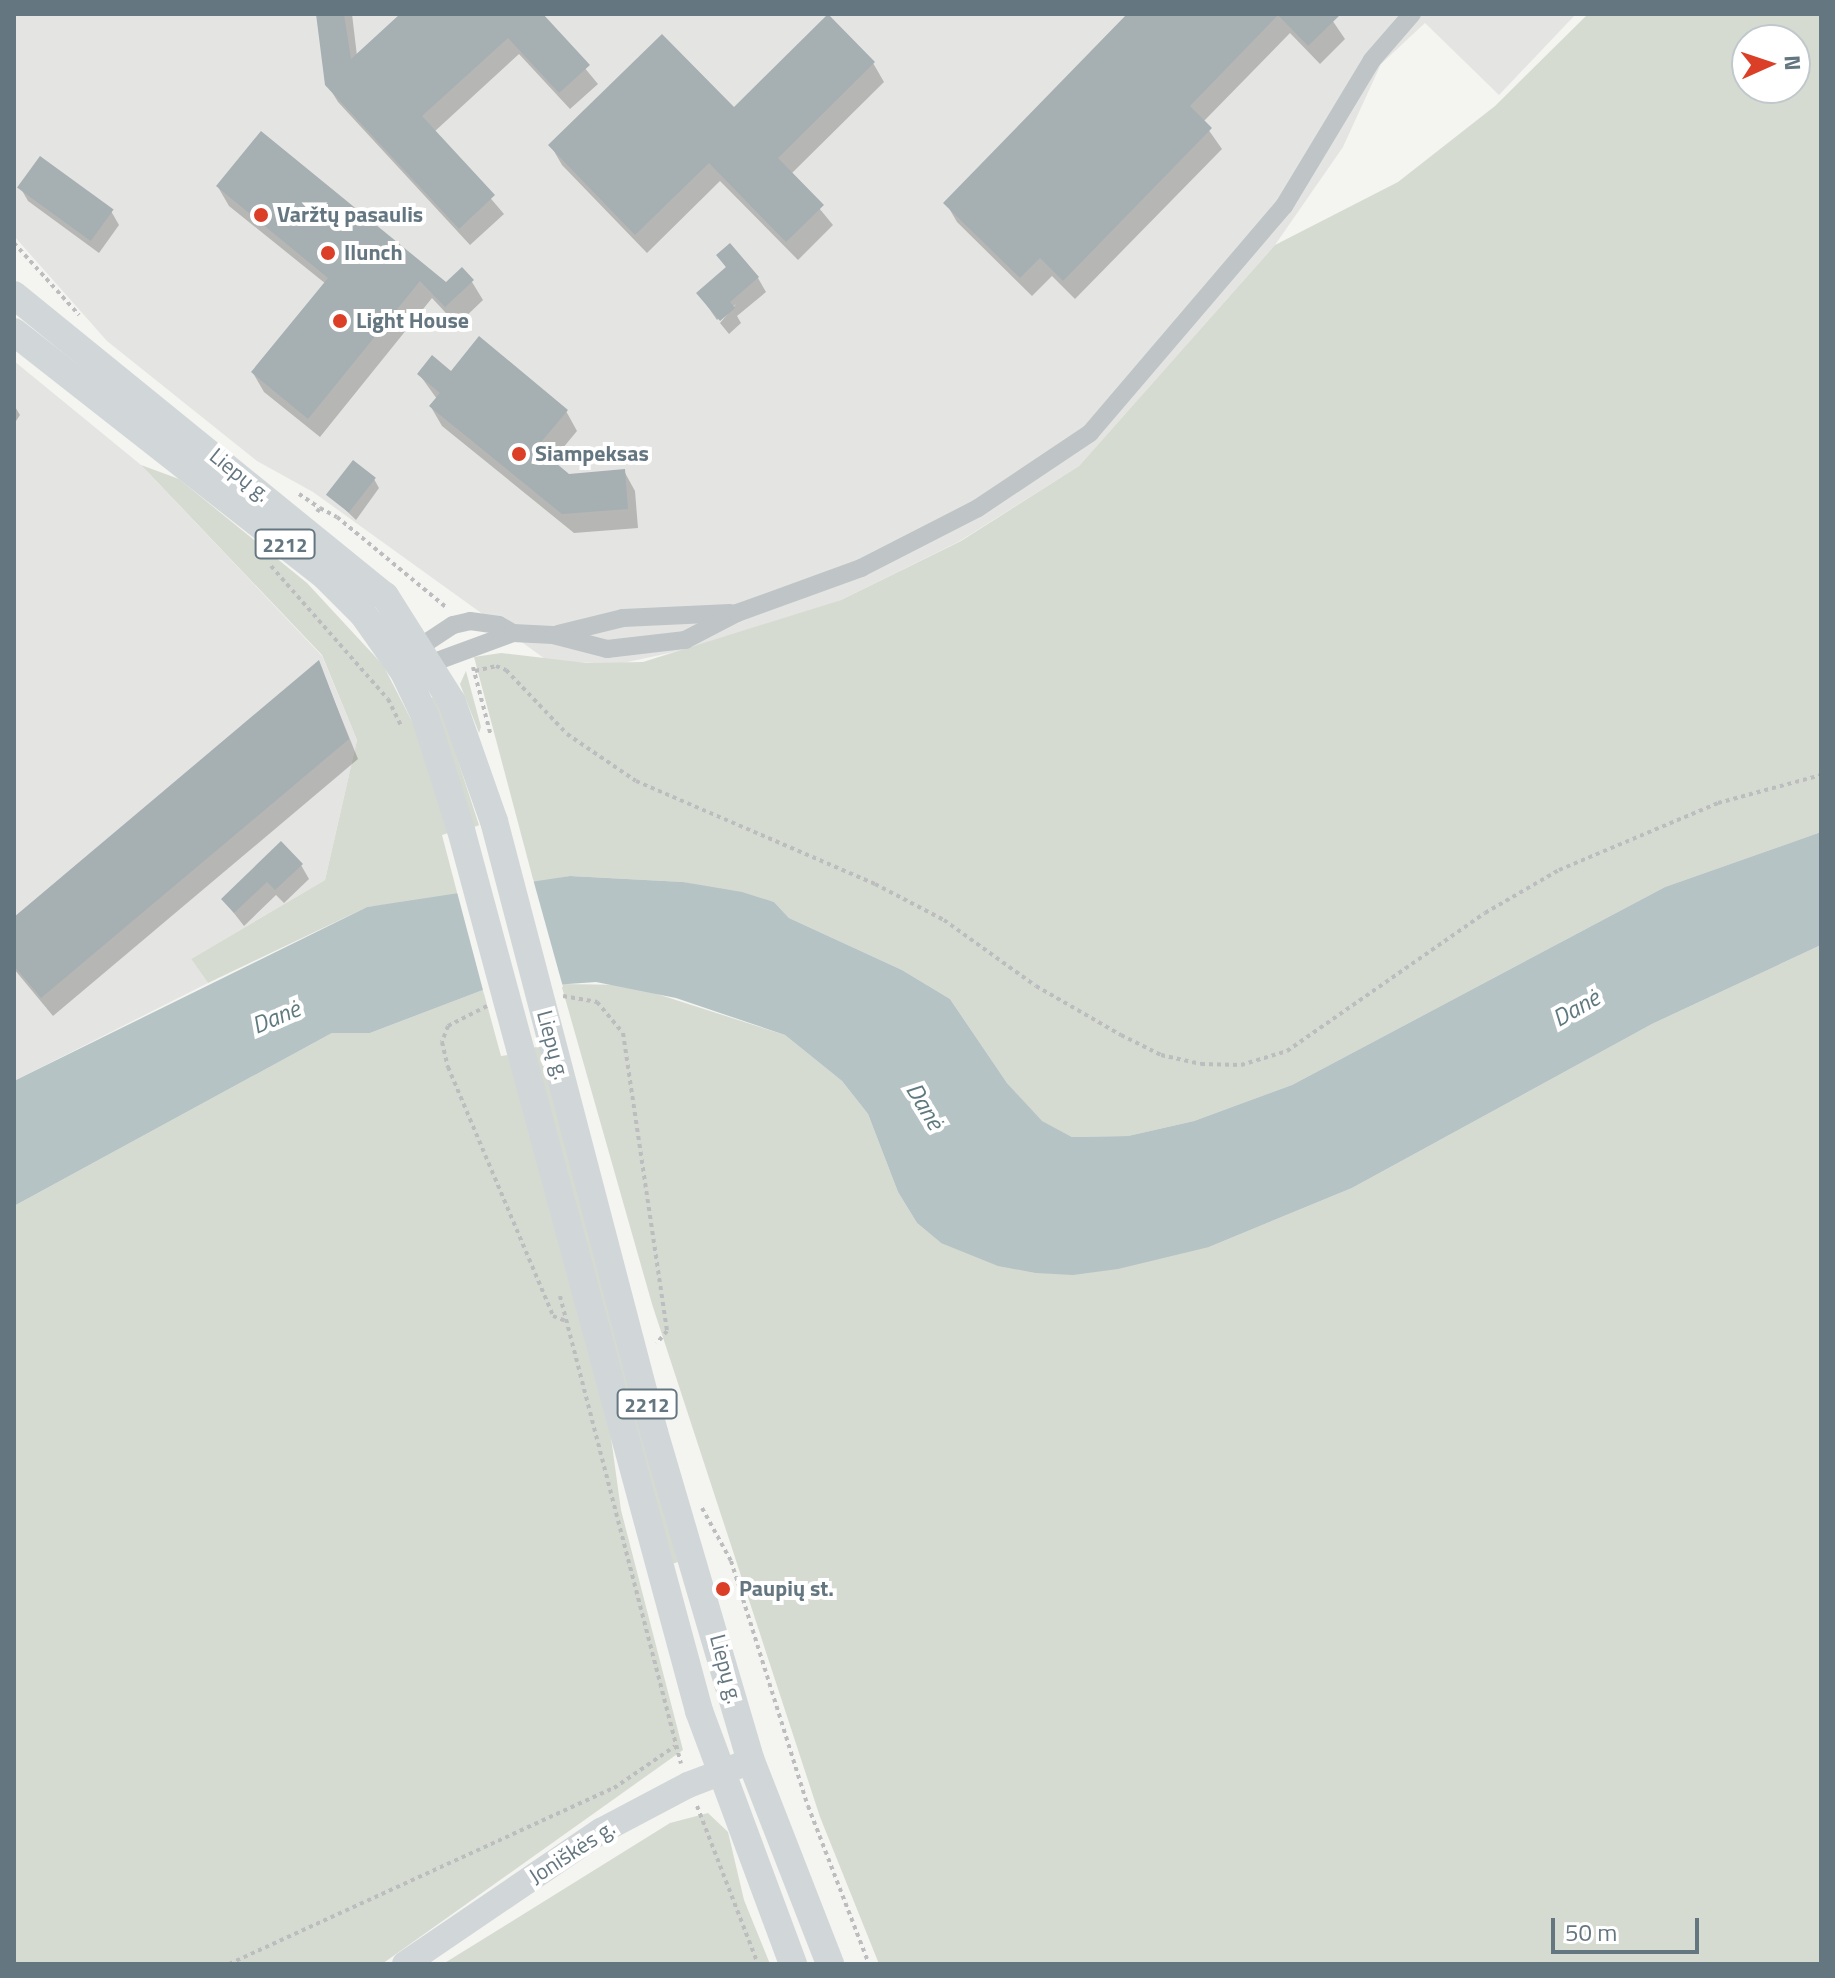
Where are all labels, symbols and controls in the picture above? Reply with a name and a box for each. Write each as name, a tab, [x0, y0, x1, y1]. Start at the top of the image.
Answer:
north arrow	[1731, 24, 1811, 104]
text: N	[1776, 54, 1810, 71]
place label: Varžtų pasaulis	[277, 202, 423, 228]
marker: Varžtų pasaulis	[252, 206, 270, 224]
place label: Ilunch	[344, 240, 403, 266]
marker: Ilunch	[319, 244, 337, 262]
place label: Light House	[356, 308, 469, 334]
marker: Light House	[331, 312, 349, 330]
place label: Siampeksas	[535, 441, 649, 467]
street label: Liepų g.	[204, 443, 276, 507]
marker: Siampeksas	[510, 445, 528, 463]
road number: 2212	[253, 528, 317, 560]
water label: Danė	[1547, 983, 1605, 1033]
water label: Danė	[248, 994, 304, 1040]
street label: Liepų g.	[531, 1007, 575, 1083]
water label: Danė	[900, 1077, 950, 1135]
road number: 2212	[615, 1388, 679, 1420]
place label: Paupių st.	[739, 1576, 834, 1602]
marker: Paupių st.	[714, 1580, 732, 1598]
street label: Liepų g.	[704, 1631, 748, 1707]
street label: Joniškės g.	[524, 1814, 620, 1890]
scale bar	[1555, 1902, 1703, 1952]
text: 50 m	[1565, 1914, 1617, 1950]

